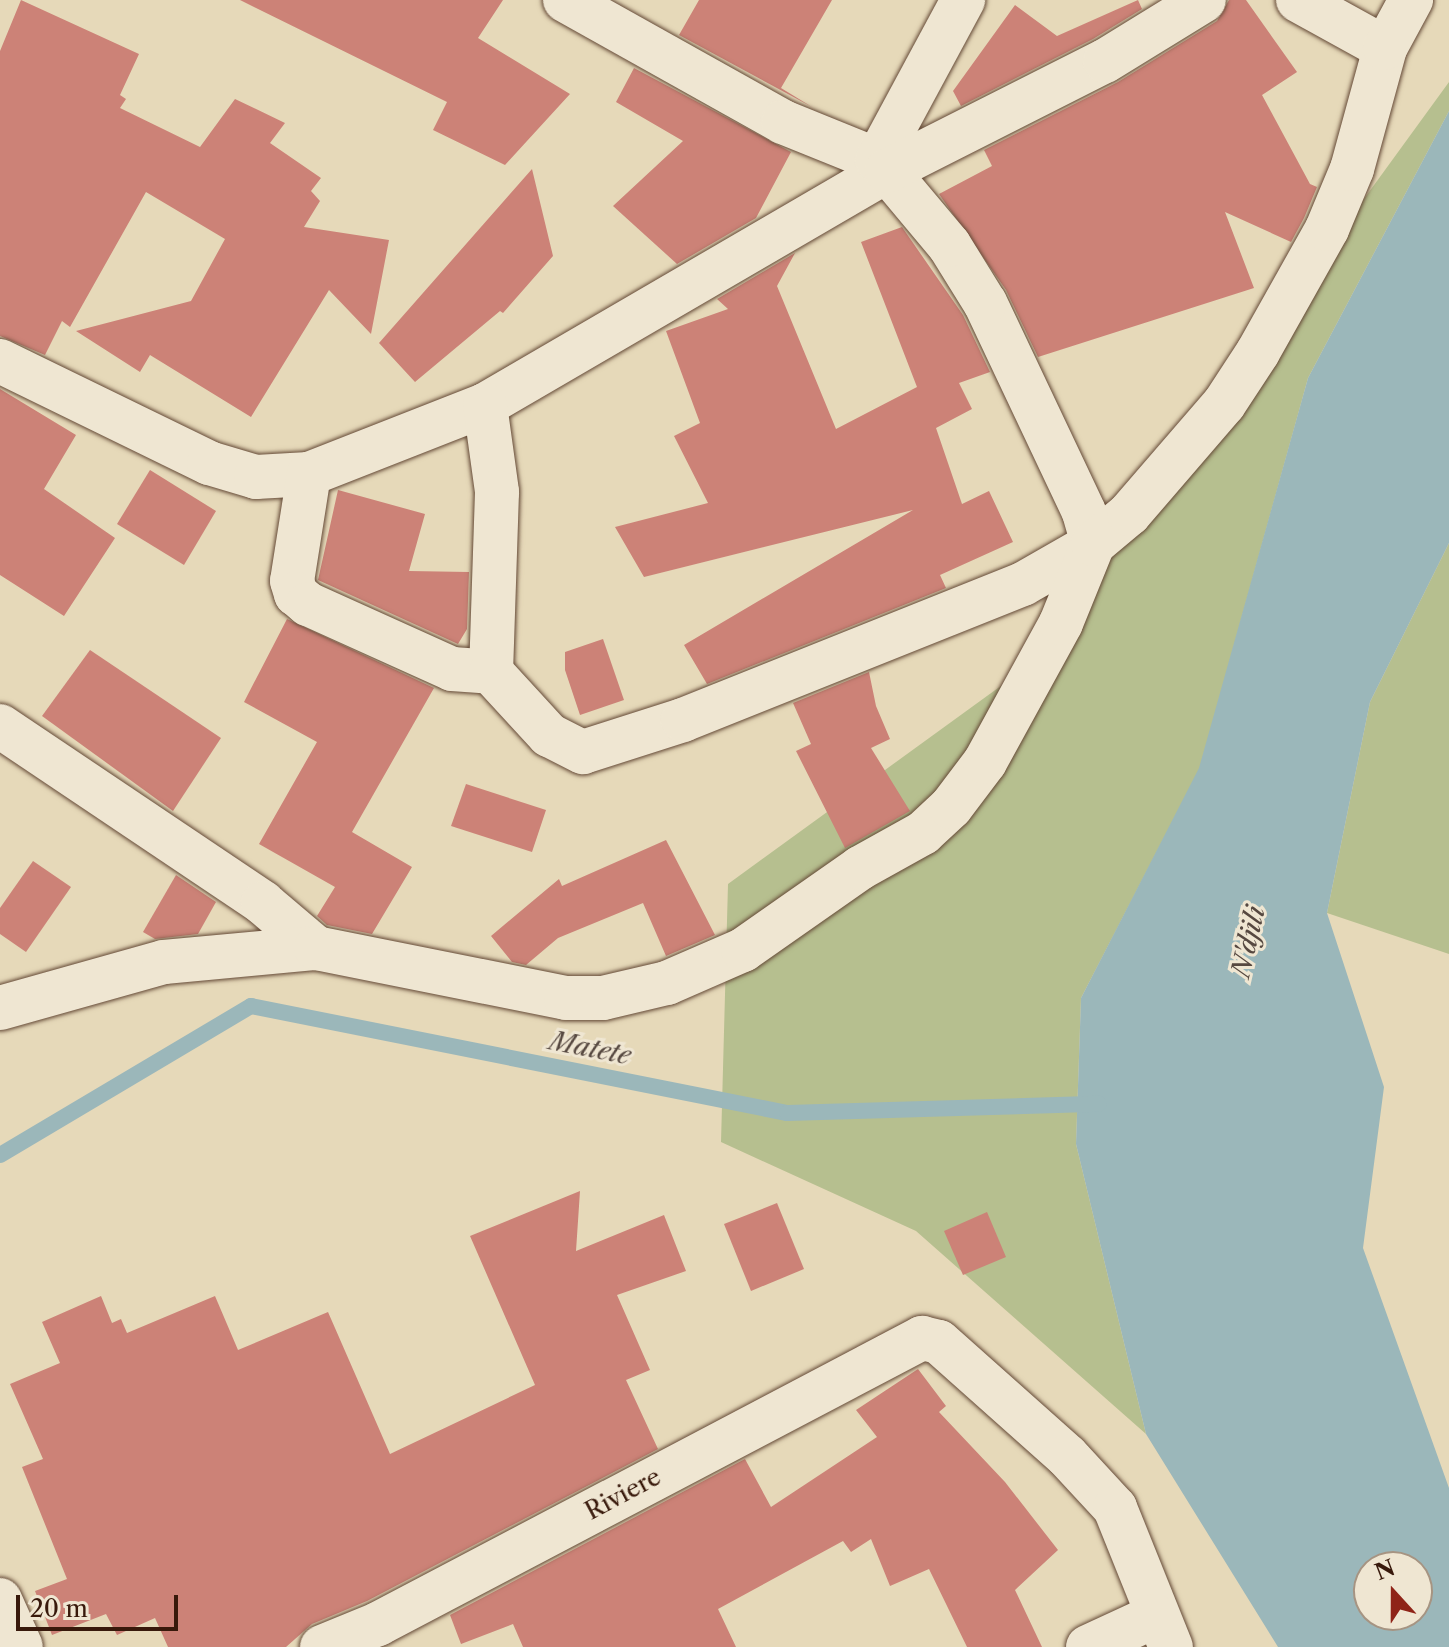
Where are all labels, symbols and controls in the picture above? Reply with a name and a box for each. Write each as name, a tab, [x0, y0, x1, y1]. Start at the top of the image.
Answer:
water label: N'djili	[1226, 903, 1272, 981]
water label: Matete	[547, 1026, 633, 1072]
street label: Riviere	[580, 1462, 666, 1526]
north arrow	[1353, 1551, 1433, 1631]
text: N	[1371, 1554, 1399, 1586]
scale bar	[20, 1579, 182, 1629]
text: 20 m	[30, 1594, 88, 1623]

